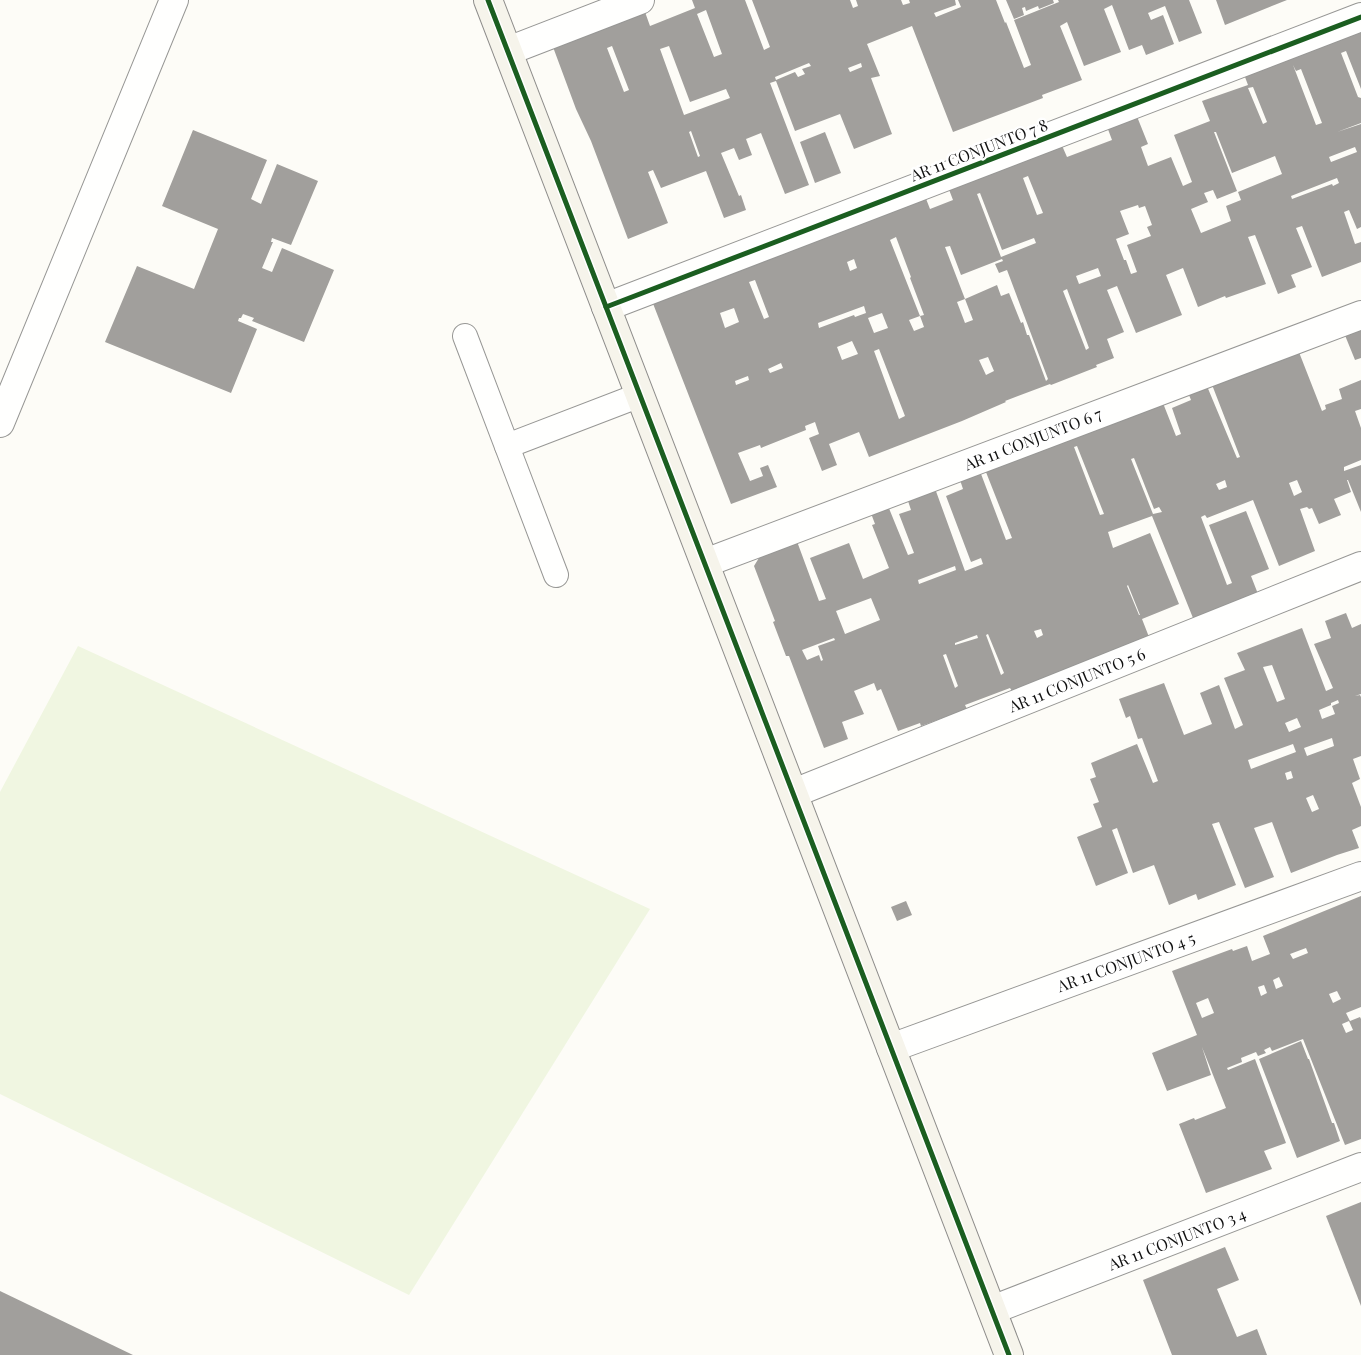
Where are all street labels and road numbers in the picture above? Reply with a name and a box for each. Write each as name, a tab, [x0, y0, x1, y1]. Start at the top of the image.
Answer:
street label: AR 11 CONJUNTO 7 8	[906, 114, 1051, 186]
street label: AR 11 CONJUNTO 6 7	[960, 402, 1105, 475]
street label: AR 11 CONJUNTO 5 6	[1004, 643, 1148, 717]
street label: AR 11 CONJUNTO 4 5	[1053, 927, 1198, 997]
street label: AR 11 CONJUNTO 3 4	[1104, 1203, 1249, 1275]

